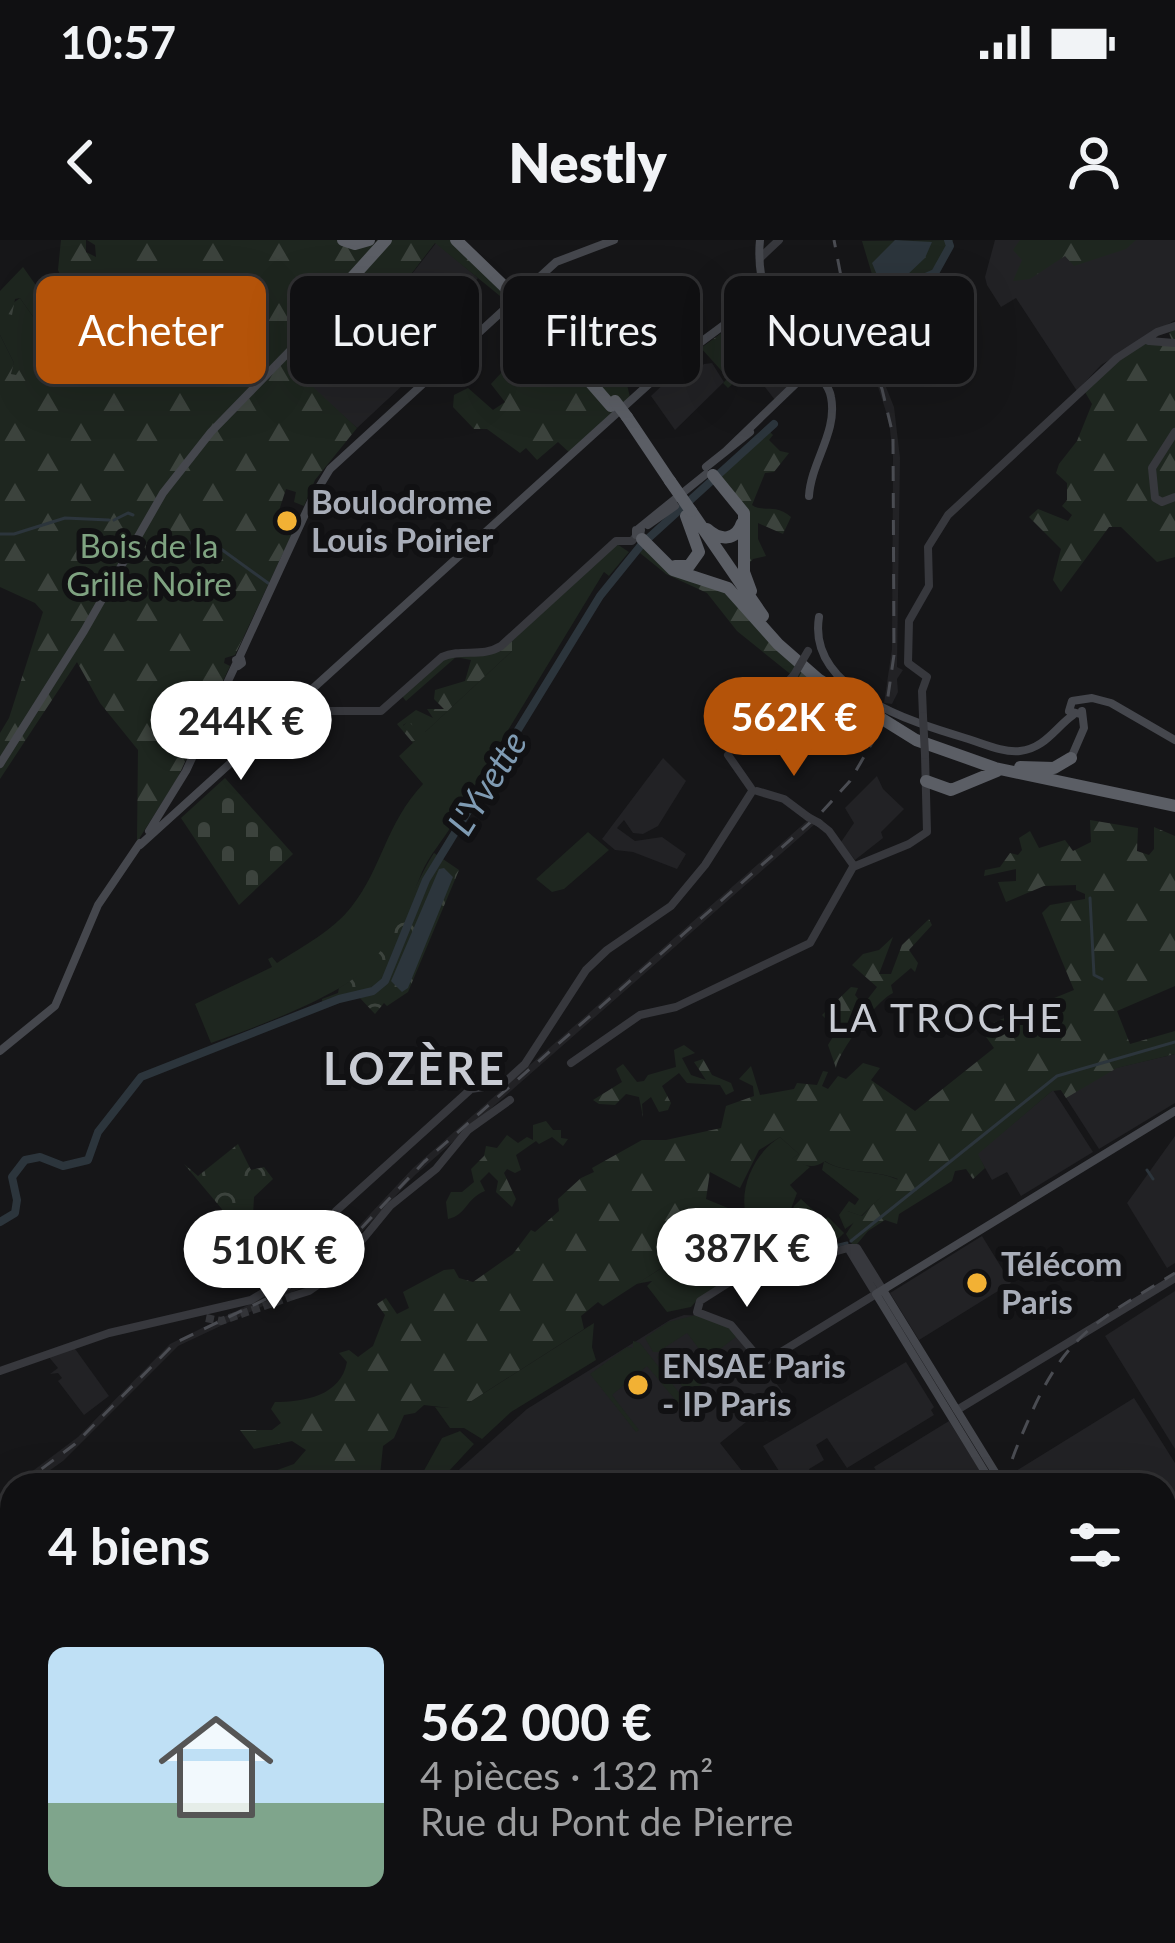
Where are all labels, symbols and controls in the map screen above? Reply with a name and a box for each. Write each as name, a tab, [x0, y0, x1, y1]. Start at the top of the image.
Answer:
text: 10:57	[60, 15, 176, 69]
icon: back	[48, 129, 114, 195]
icon: person	[1061, 129, 1127, 195]
text: Nestly	[508, 130, 667, 195]
chip: Acheter	[36, 276, 266, 384]
chip: Louer	[290, 276, 479, 384]
chip: Filtres	[503, 276, 700, 384]
chip: Nouveau	[724, 276, 974, 384]
place label: Boulodrome Louis Poirier	[311, 481, 494, 559]
marker: Boulodrome Louis Poirier	[274, 508, 300, 534]
park label: Bois de la Grille Noire	[66, 525, 232, 603]
pin: 562K €	[696, 677, 892, 779]
pin: 244K €	[143, 681, 339, 783]
text: 562K €	[731, 693, 857, 739]
text: 244K €	[178, 697, 304, 743]
water label: L'Yvette	[437, 722, 535, 843]
district label: LA TROCHE	[827, 994, 1065, 1040]
district label: LOZÈRE	[323, 1041, 507, 1095]
pin: 387K €	[649, 1208, 845, 1310]
pin: 510K €	[176, 1210, 372, 1312]
text: 387K €	[684, 1224, 810, 1270]
text: 510K €	[211, 1226, 337, 1272]
place label: Télécom Paris	[1001, 1243, 1122, 1321]
marker: Télécom Paris	[964, 1270, 990, 1296]
place label: ENSAE Paris - IP Paris	[662, 1345, 846, 1423]
marker: ENSAE Paris - IP Paris	[625, 1372, 651, 1398]
icon: filters	[1062, 1512, 1128, 1578]
text: 4 biens	[48, 1515, 210, 1576]
text: 562 000 €	[420, 1691, 652, 1752]
icon: home	[144, 1695, 288, 1839]
text: 4 pièces · 132 m²	[420, 1752, 713, 1798]
text: Rue du Pont de Pierre	[420, 1798, 793, 1844]

